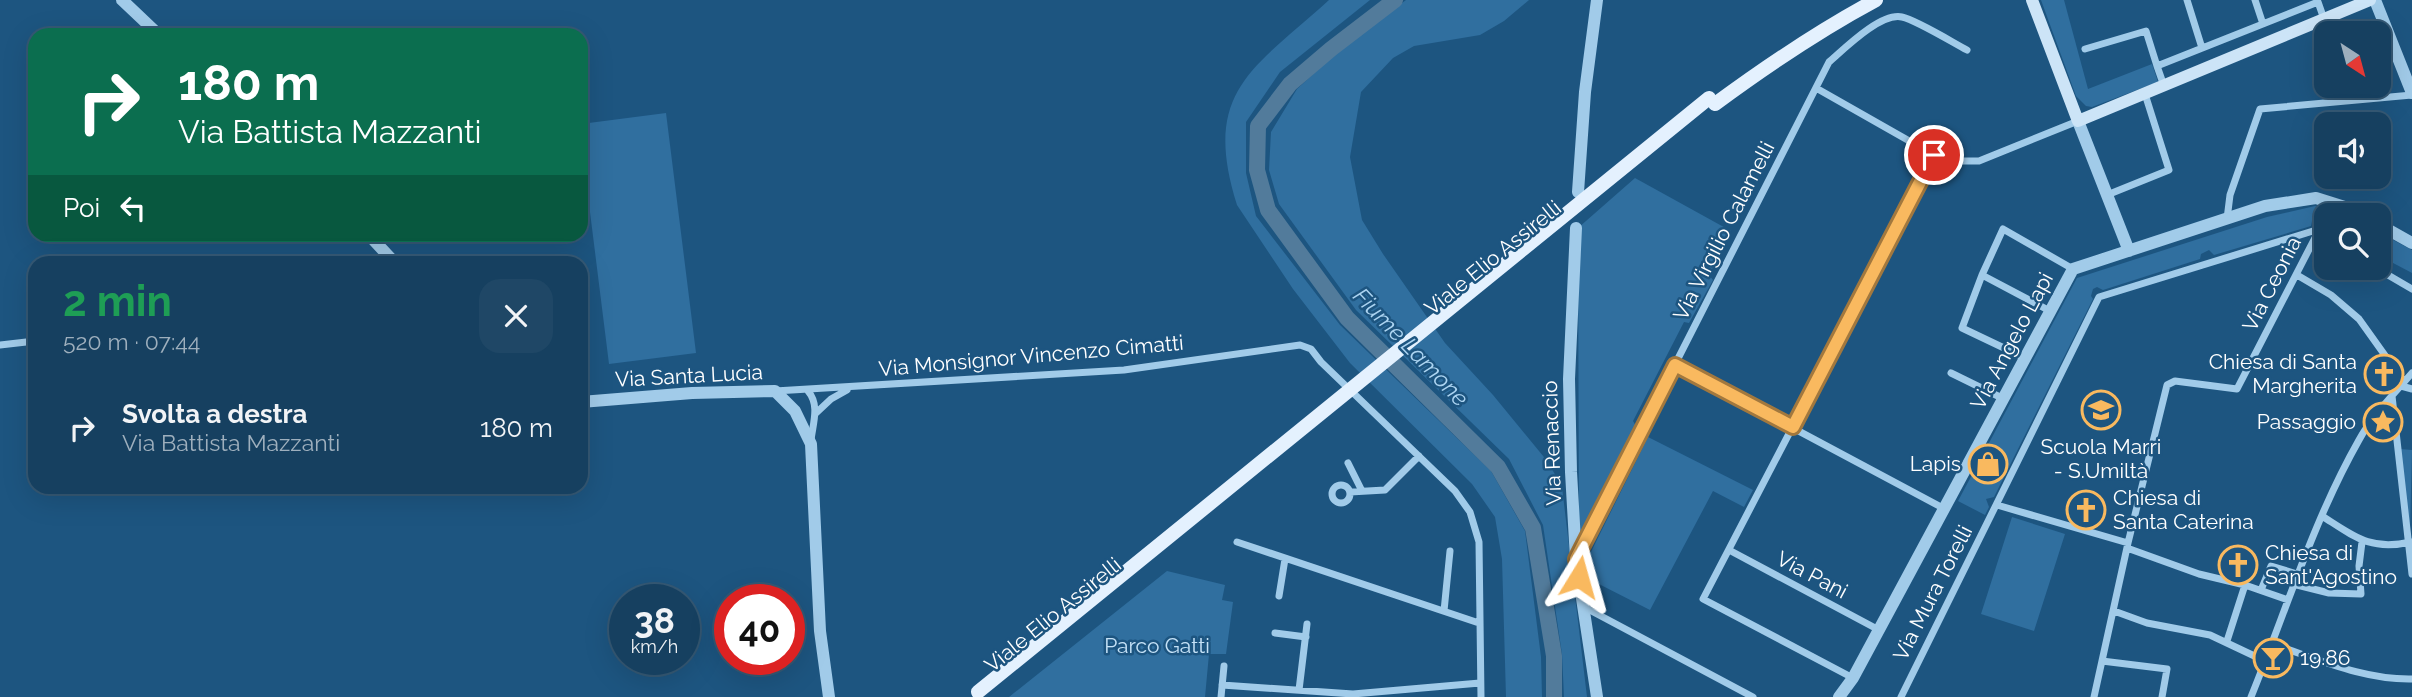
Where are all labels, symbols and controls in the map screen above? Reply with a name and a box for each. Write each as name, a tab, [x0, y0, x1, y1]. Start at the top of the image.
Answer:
north arrow	[2314, 21, 2390, 98]
map controls	[2314, 21, 2391, 280]
text: 180 m	[178, 54, 319, 111]
icon: right	[63, 56, 154, 147]
button: sound	[2314, 112, 2391, 189]
text: Via Battista Mazzanti	[178, 113, 482, 150]
pin	[1904, 125, 1964, 185]
icon: arrive	[1915, 136, 1953, 174]
street label: Via Virgilio Calamelli	[1668, 137, 1779, 324]
icon: left	[114, 189, 152, 227]
text: Poi	[63, 193, 100, 223]
street label: Viale Elio Assirelli	[1419, 195, 1566, 320]
button: search	[2314, 203, 2391, 280]
street label: Via Ceonia	[2237, 232, 2306, 335]
street label: Via Angelo Lapi	[1965, 268, 2058, 414]
text: 2 min	[63, 277, 172, 326]
button: close	[479, 279, 553, 353]
water label: Fiume Lamone	[1348, 282, 1474, 411]
text: 520 m · 07:44	[63, 328, 200, 355]
street label: Via Monsignor Vincenzo Cimatti	[878, 330, 1184, 381]
place label: Chiesa di Santa Margherita	[2209, 349, 2357, 398]
church icon: Chiesa di Santa Margherita	[2363, 353, 2405, 395]
street label: Via Santa Lucia	[614, 359, 764, 392]
street label: Via Renaccio	[1537, 380, 1566, 506]
school or university icon: Scuola Marri - S.Umiltà	[2080, 389, 2122, 431]
text: Svolta a destra	[122, 399, 308, 429]
place icon: Passaggio	[2362, 401, 2404, 443]
icon: right	[63, 409, 101, 447]
place label: Passaggio	[2257, 409, 2356, 434]
text: 180 m	[480, 413, 553, 443]
text: Via Battista Mazzanti	[122, 429, 340, 456]
place label: Scuola Marri - S.Umiltà	[2041, 434, 2161, 483]
shop icon: Lapis	[1967, 443, 2009, 485]
place label: Lapis	[1910, 451, 1961, 476]
place label: Chiesa di Santa Caterina	[2113, 485, 2254, 534]
church icon: Chiesa di Santa Caterina	[2065, 489, 2107, 531]
street label: Via Mura Torelli	[1888, 521, 1977, 665]
position arrow	[1542, 540, 1616, 614]
place label: Chiesa di Sant'Agostino	[2265, 540, 2397, 589]
church icon: Chiesa di Sant'Agostino	[2217, 544, 2259, 586]
street label: Via Pani	[1772, 545, 1852, 604]
street label: Viale Elio Assirelli	[979, 552, 1126, 677]
speed limit sign: 40	[714, 584, 805, 675]
text: 38	[634, 600, 675, 641]
park label: Parco Gatti	[1104, 633, 1210, 658]
text: km/h	[631, 636, 678, 657]
bar icon: 19.86	[2252, 637, 2294, 679]
place label: 19.86	[2300, 645, 2350, 670]

